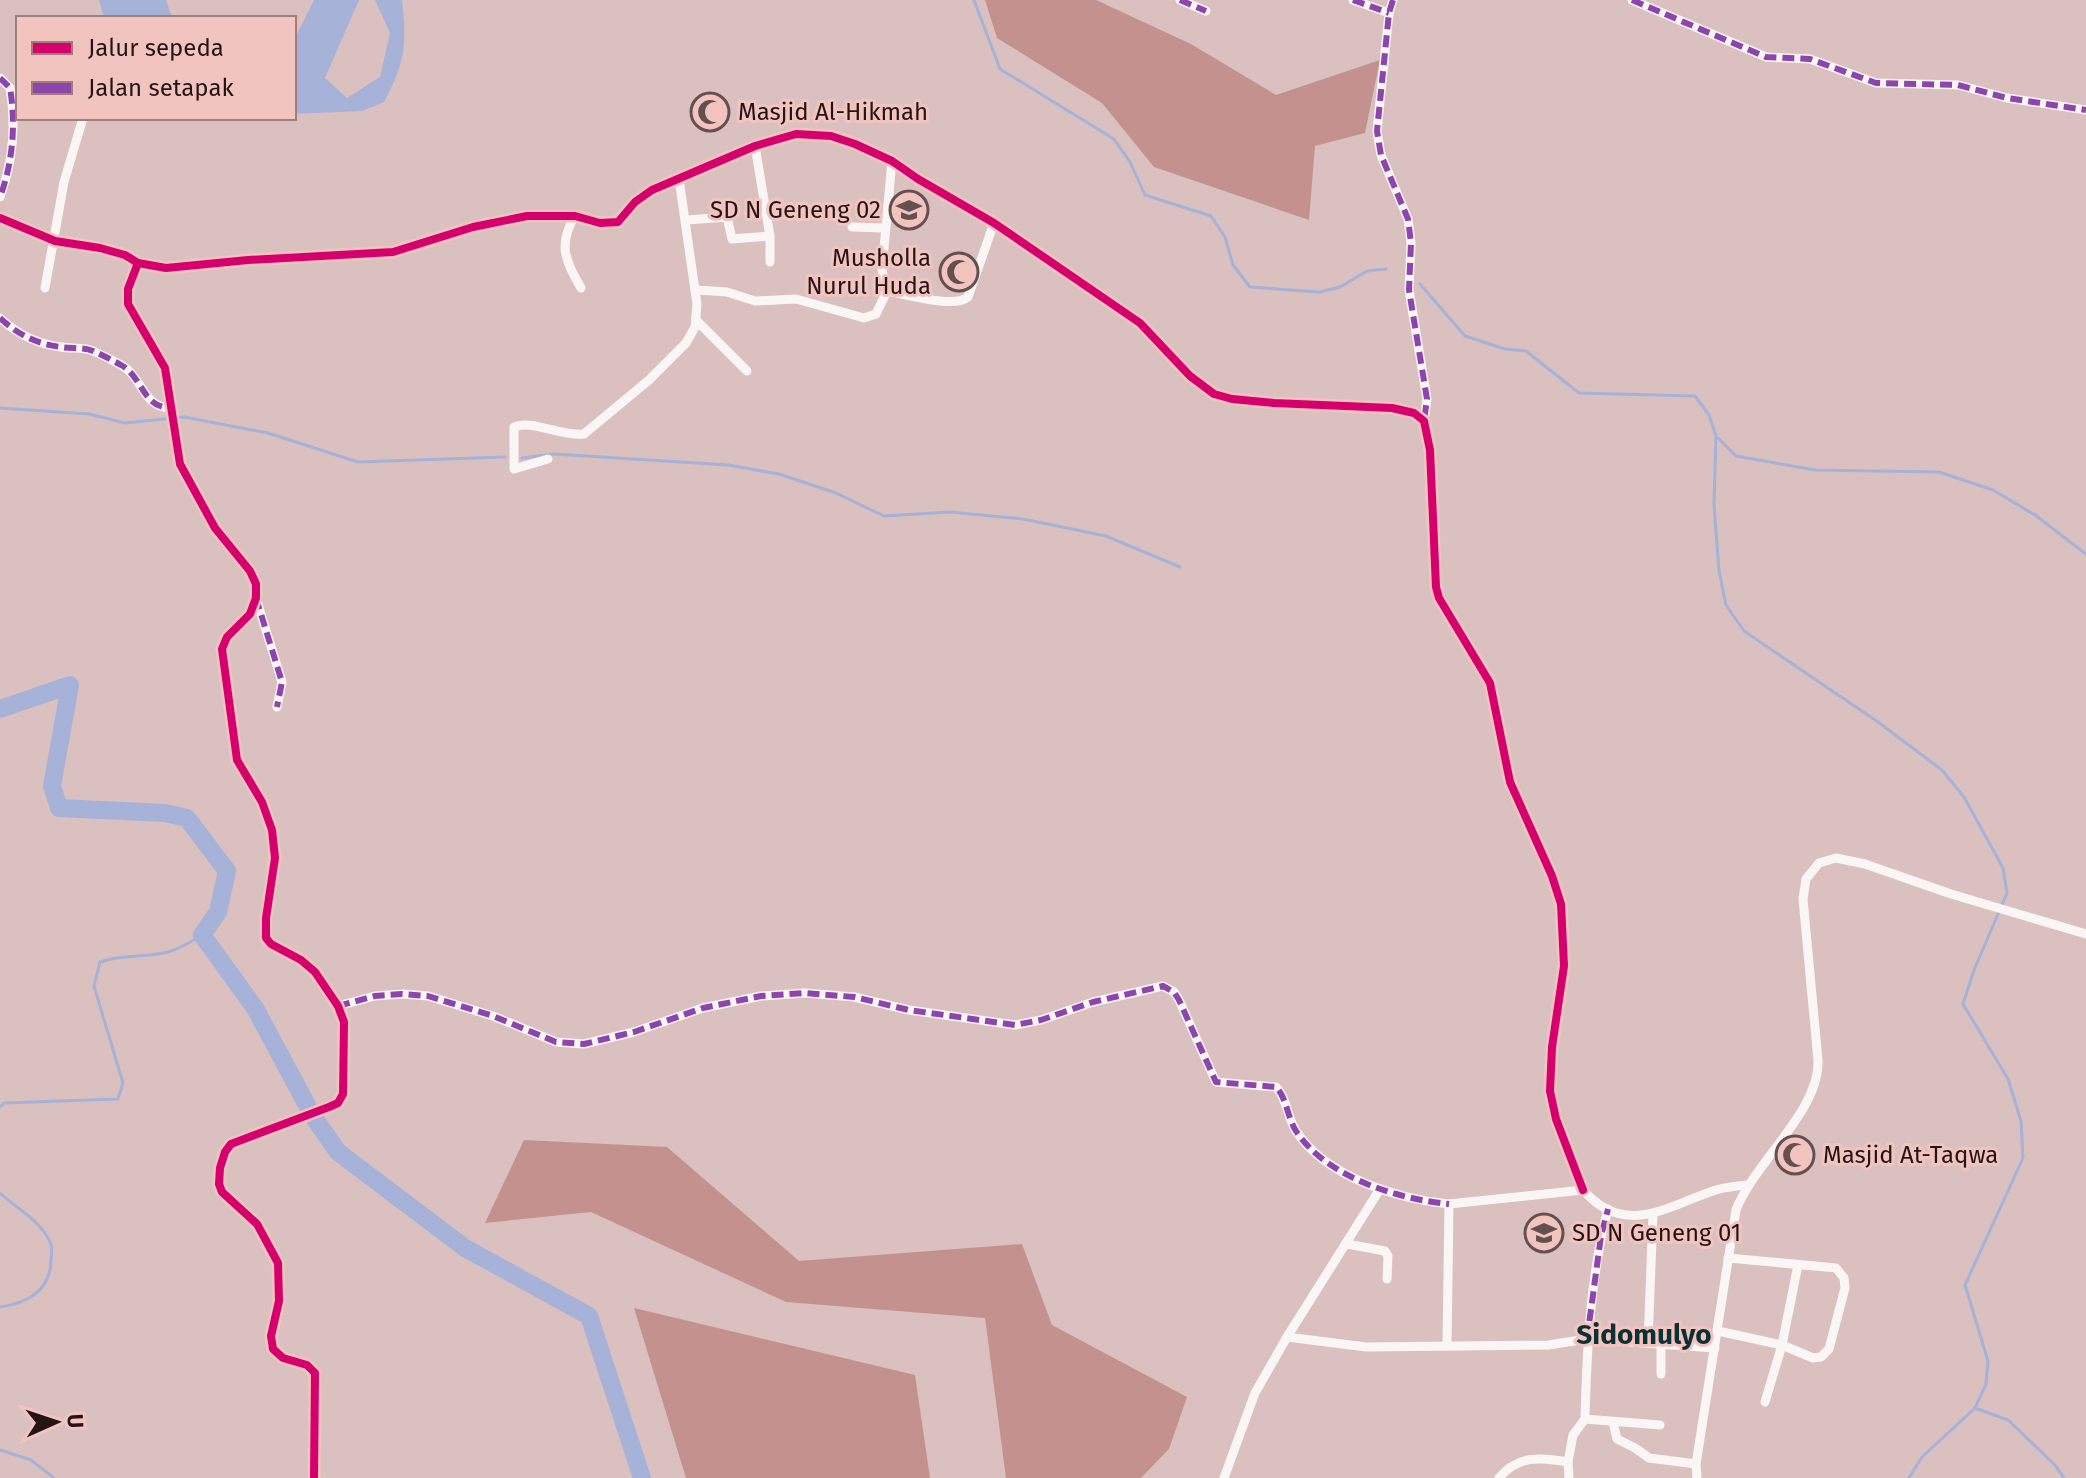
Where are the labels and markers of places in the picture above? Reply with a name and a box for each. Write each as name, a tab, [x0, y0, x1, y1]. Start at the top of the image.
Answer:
mosque icon: Masjid Al-Hikmah	[689, 91, 731, 133]
place label: Masjid Al-Hikmah	[738, 98, 928, 126]
school or university icon: SD N Geneng 02	[888, 189, 930, 231]
place label: SD N Geneng 02	[710, 196, 881, 224]
place label: Musholla Nurul Huda	[806, 244, 931, 300]
mosque icon: Musholla Nurul Huda	[938, 251, 980, 293]
mosque icon: Masjid At-Taqwa	[1774, 1134, 1816, 1176]
place label: Masjid At-Taqwa	[1823, 1141, 1998, 1169]
school or university icon: SD N Geneng 01	[1523, 1212, 1565, 1254]
place label: SD N Geneng 01	[1572, 1219, 1741, 1247]

